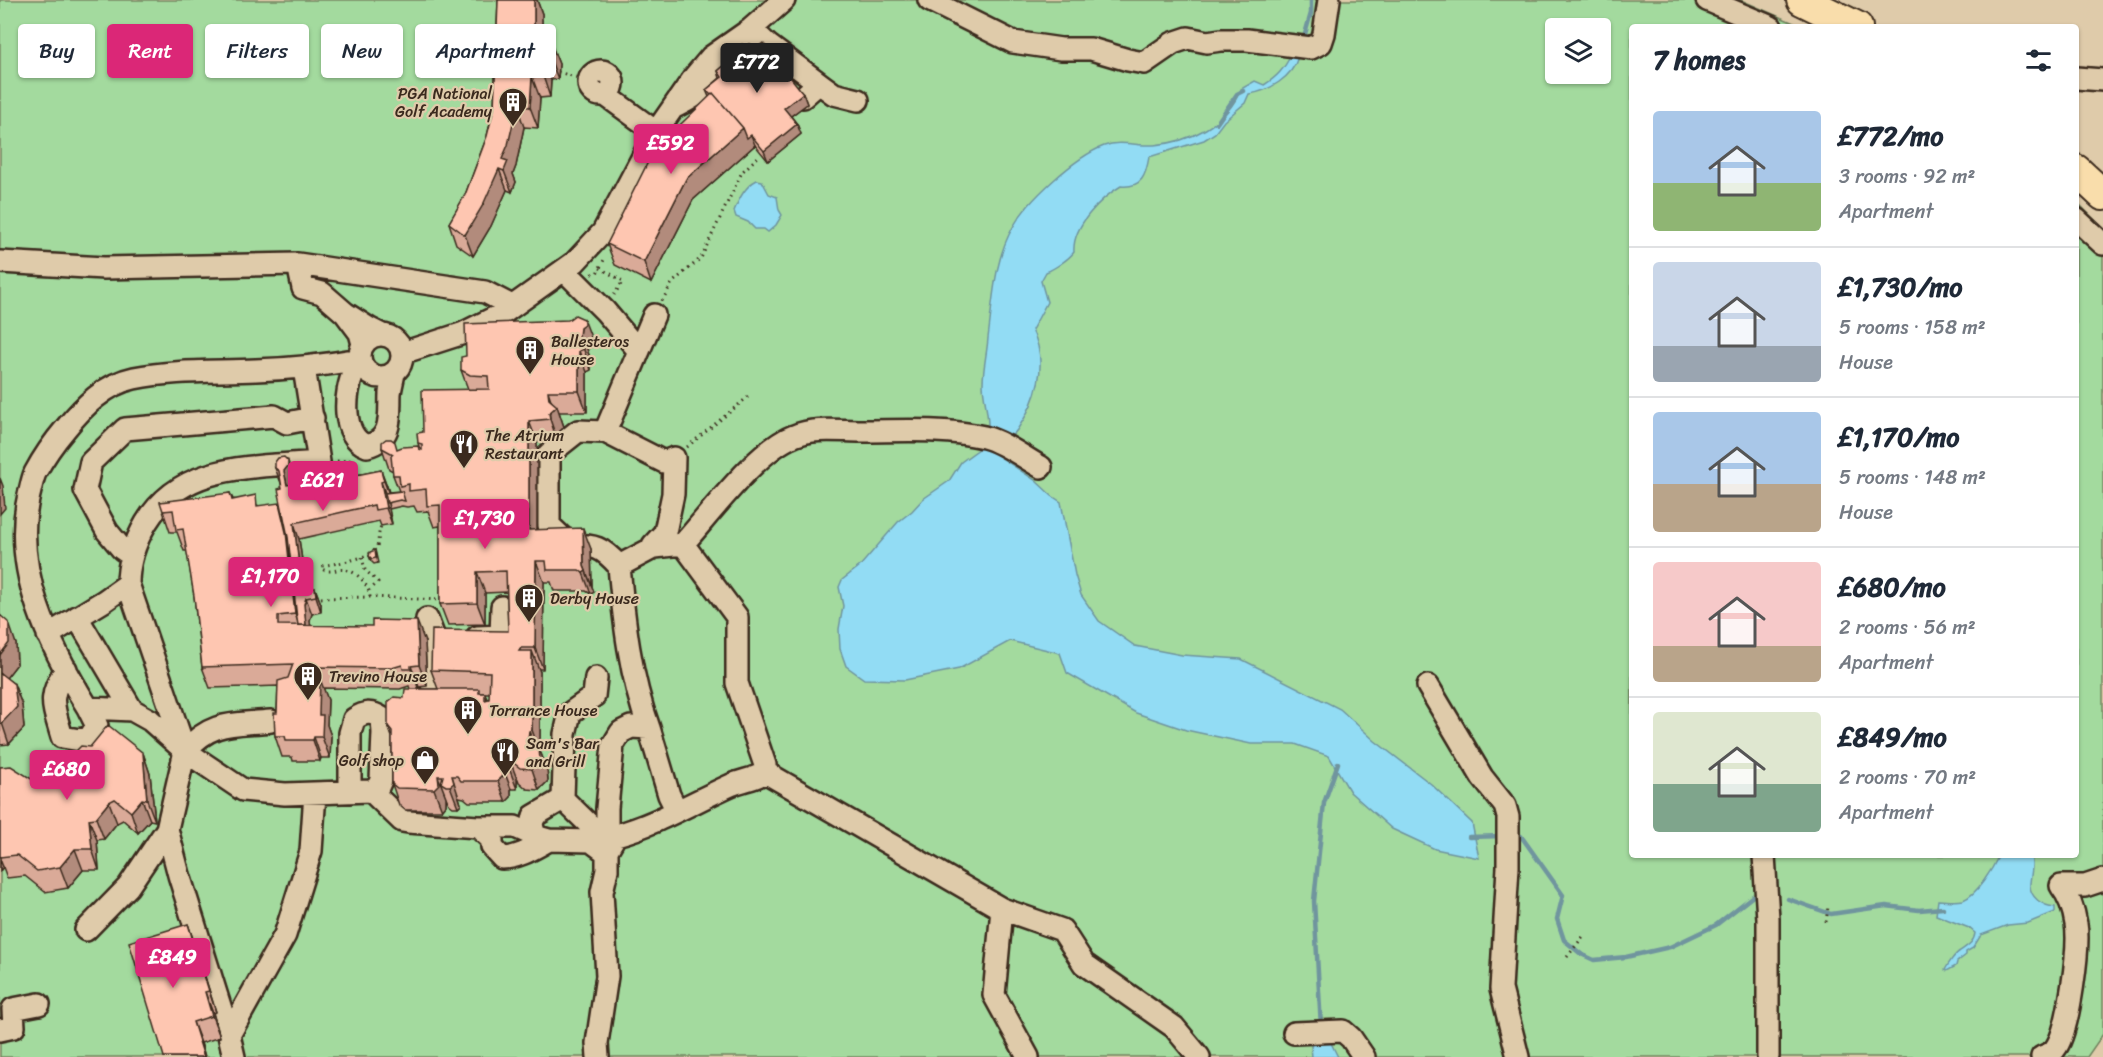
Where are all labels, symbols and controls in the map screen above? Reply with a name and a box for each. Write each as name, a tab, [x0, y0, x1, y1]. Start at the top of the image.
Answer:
map controls	[1545, 18, 1611, 84]
button: layers	[1545, 18, 1611, 84]
chip: Buy	[18, 24, 95, 78]
chip: Rent	[107, 24, 193, 78]
chip: Filters	[205, 24, 309, 78]
chip: New	[321, 24, 403, 78]
chip: Apartment	[415, 24, 556, 78]
text: 7 homes	[1653, 37, 1745, 83]
pin: £772	[721, 43, 793, 94]
icon: filters	[2022, 44, 2055, 77]
text: £772	[735, 45, 779, 80]
place label: PGA National Golf Academy	[395, 79, 493, 126]
building icon: PGA National Golf Academy	[497, 86, 529, 128]
text: £772/mo	[1839, 113, 1944, 159]
pin: £592	[635, 124, 707, 175]
text: £592	[648, 126, 694, 161]
icon: home	[1701, 135, 1773, 207]
text: 3 rooms · 92 m²	[1839, 159, 1975, 194]
text: Apartment	[1839, 194, 1933, 229]
text: £1,730/mo	[1839, 264, 1963, 310]
icon: home	[1701, 286, 1773, 358]
text: 5 rooms · 158 m²	[1839, 310, 1986, 345]
place label: Ballesteros House	[551, 327, 629, 374]
building icon: Ballesteros House	[514, 334, 546, 376]
text: House	[1839, 345, 1893, 380]
text: £1,170/mo	[1839, 414, 1959, 460]
place label: The Atrium Restaurant	[485, 421, 564, 468]
restaurant icon: The Atrium Restaurant	[448, 428, 480, 470]
icon: home	[1701, 436, 1773, 508]
text: 5 rooms · 148 m²	[1839, 460, 1986, 495]
pin: £621	[287, 461, 359, 512]
text: £621	[302, 463, 344, 498]
text: House	[1839, 495, 1893, 530]
pin: £1,730	[436, 499, 534, 550]
text: £1,730	[455, 501, 515, 536]
pin: £1,170	[222, 557, 320, 608]
text: £1,170	[242, 559, 300, 594]
text: £680/mo	[1839, 564, 1946, 610]
building icon: Derby House	[513, 582, 545, 624]
place label: Derby House	[550, 584, 639, 613]
icon: home	[1701, 586, 1773, 658]
text: 2 rooms · 56 m²	[1839, 610, 1976, 645]
text: Apartment	[1839, 645, 1933, 680]
building icon: Trevino House	[292, 660, 324, 702]
place label: Trevino House	[329, 662, 427, 691]
building icon: Torrance House	[452, 694, 484, 736]
place label: Torrance House	[489, 696, 598, 725]
text: £849/mo	[1839, 714, 1947, 760]
place label: Sam's Bar and Grill	[526, 729, 600, 776]
restaurant icon: Sam's Bar and Grill	[489, 736, 521, 778]
icon: home	[1701, 736, 1773, 808]
shop icon: Golf shop	[409, 744, 441, 786]
place label: Golf shop	[339, 746, 405, 775]
pin: £680	[31, 750, 103, 801]
text: £680	[44, 752, 90, 787]
text: 2 rooms · 70 m²	[1839, 760, 1976, 795]
text: Apartment	[1839, 795, 1933, 830]
pin: £849	[137, 938, 209, 989]
text: £849	[149, 940, 197, 975]

